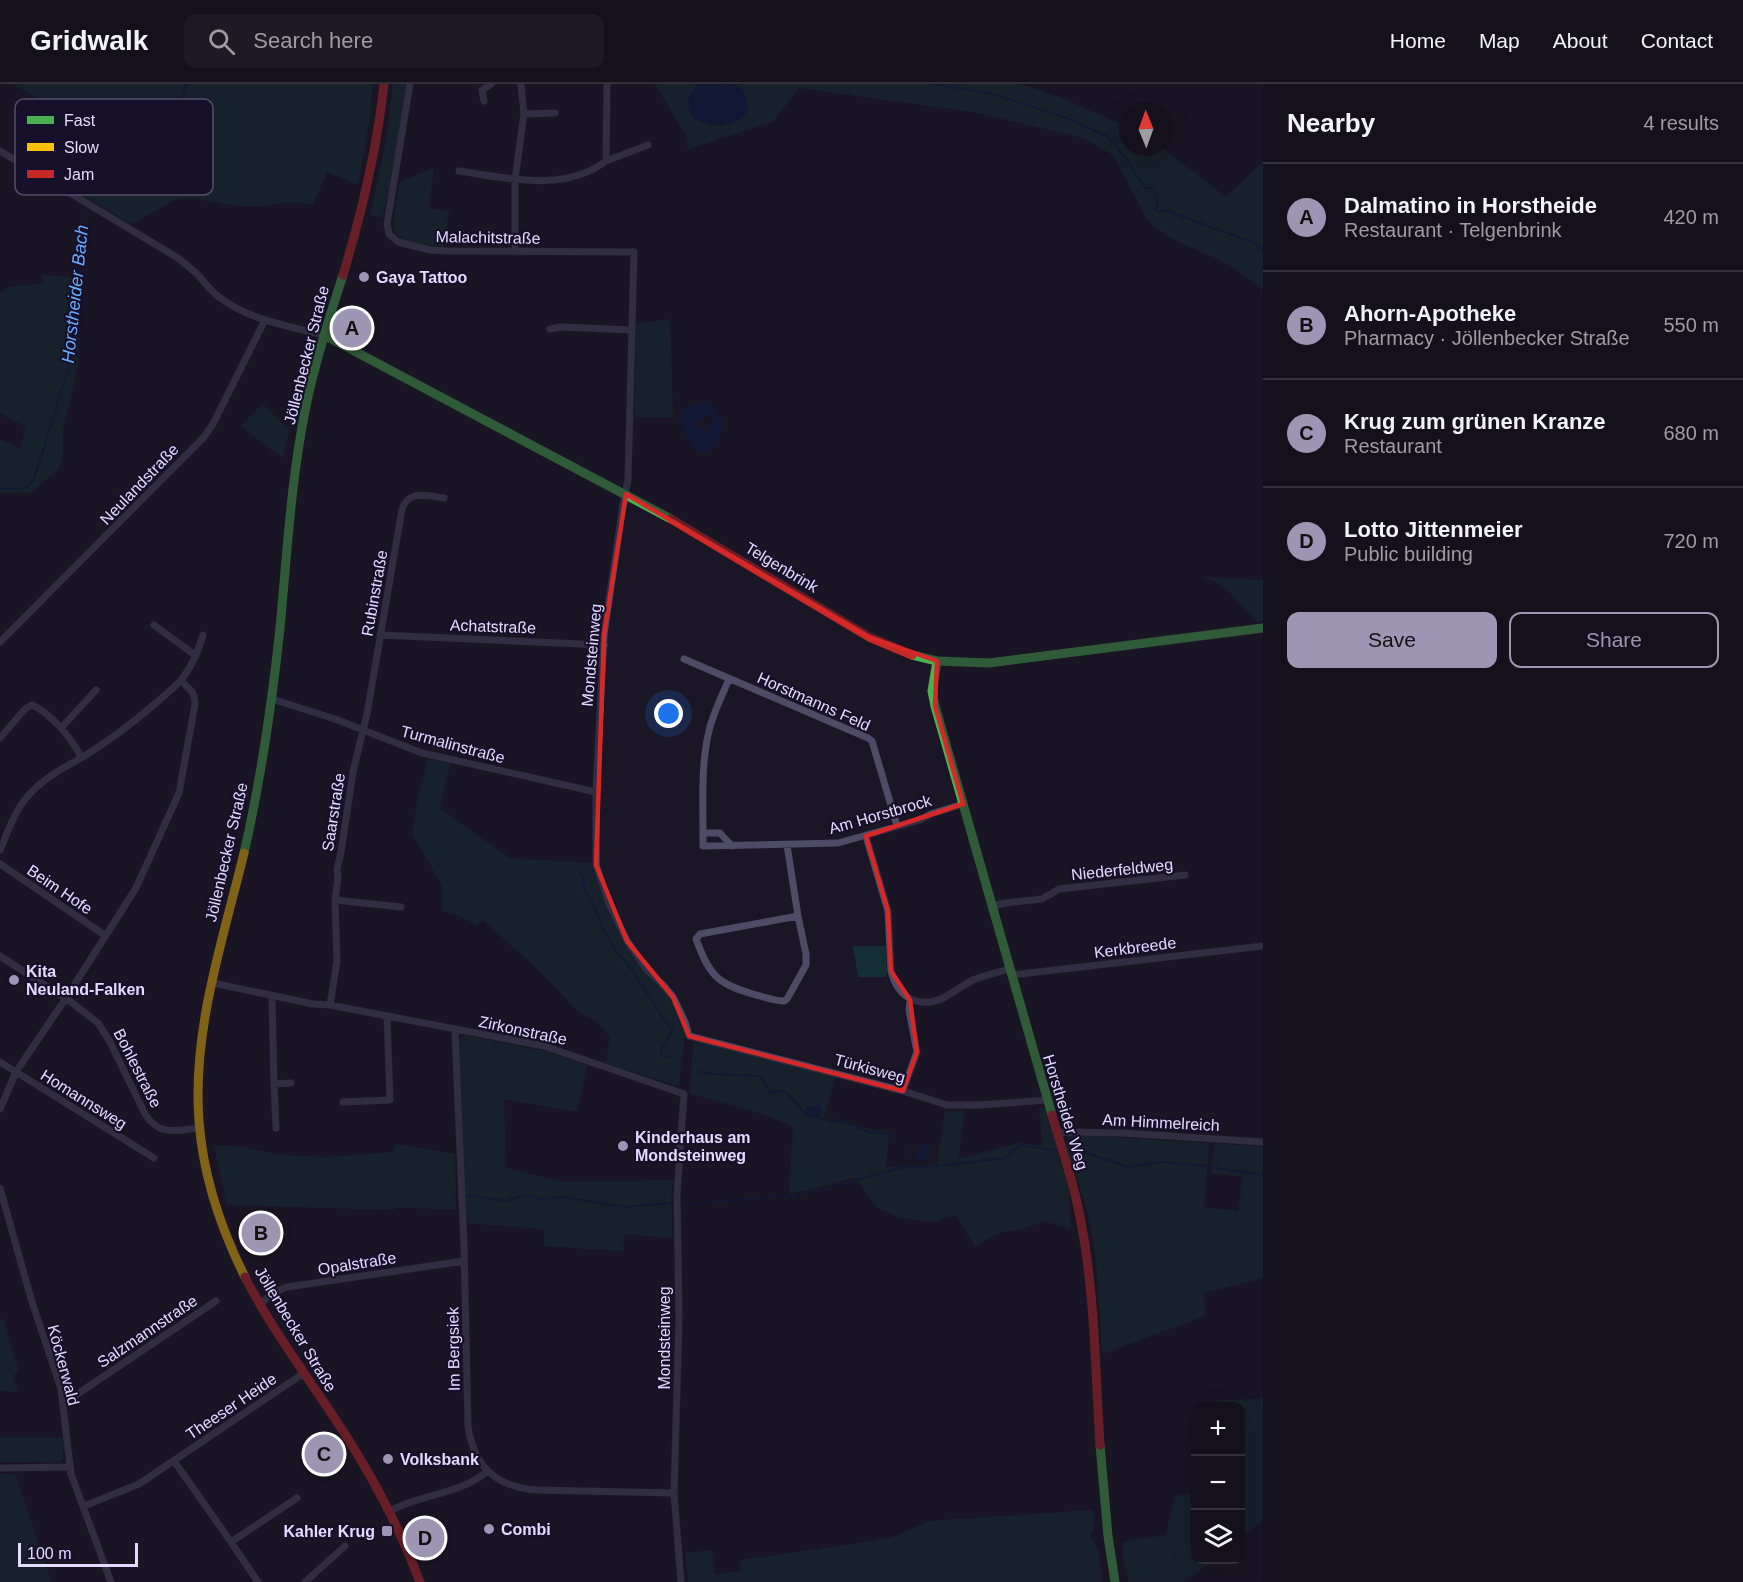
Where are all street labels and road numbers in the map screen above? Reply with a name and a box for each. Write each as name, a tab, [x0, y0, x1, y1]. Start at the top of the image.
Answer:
street label: Malachitstraße	[435, 228, 541, 247]
street label: Jöllenbecker Straße	[281, 284, 332, 426]
street label: Neulandstraße	[97, 441, 182, 528]
street label: Telgenbrink	[742, 539, 822, 596]
street label: Rubinstraße	[359, 549, 390, 637]
street label: Mondsteinweg	[579, 603, 604, 707]
street label: Achatstraße	[450, 616, 536, 637]
street label: Horstmanns Feld	[755, 669, 873, 734]
street label: Turmalinstraße	[399, 722, 507, 767]
street label: Saarstraße	[319, 772, 348, 852]
street label: Jöllenbecker Straße	[202, 781, 251, 923]
street label: Am Horstbrock	[827, 791, 934, 837]
street label: Niederfeldweg	[1070, 856, 1174, 883]
street label: Beim Hofe	[24, 861, 96, 917]
street label: Kerkbreede	[1093, 934, 1177, 961]
street label: Zirkonstraße	[477, 1013, 569, 1048]
street label: Bohlestraße	[110, 1026, 165, 1111]
street label: Türkisweg	[832, 1051, 907, 1086]
street label: Horstheider Weg	[1040, 1052, 1091, 1172]
street label: Homannsweg	[38, 1066, 130, 1133]
street label: Am Himmelreich	[1102, 1111, 1220, 1134]
street label: Opalstraße	[317, 1249, 398, 1278]
street label: Jöllenbecker Straße	[252, 1264, 340, 1395]
street label: Mondsteinweg	[656, 1286, 673, 1390]
street label: Salzmannstraße	[94, 1292, 200, 1371]
street label: Im Bergsiek	[444, 1306, 463, 1391]
street label: Köckerwald	[45, 1323, 82, 1407]
street label: Theeser Heide	[183, 1370, 280, 1443]

